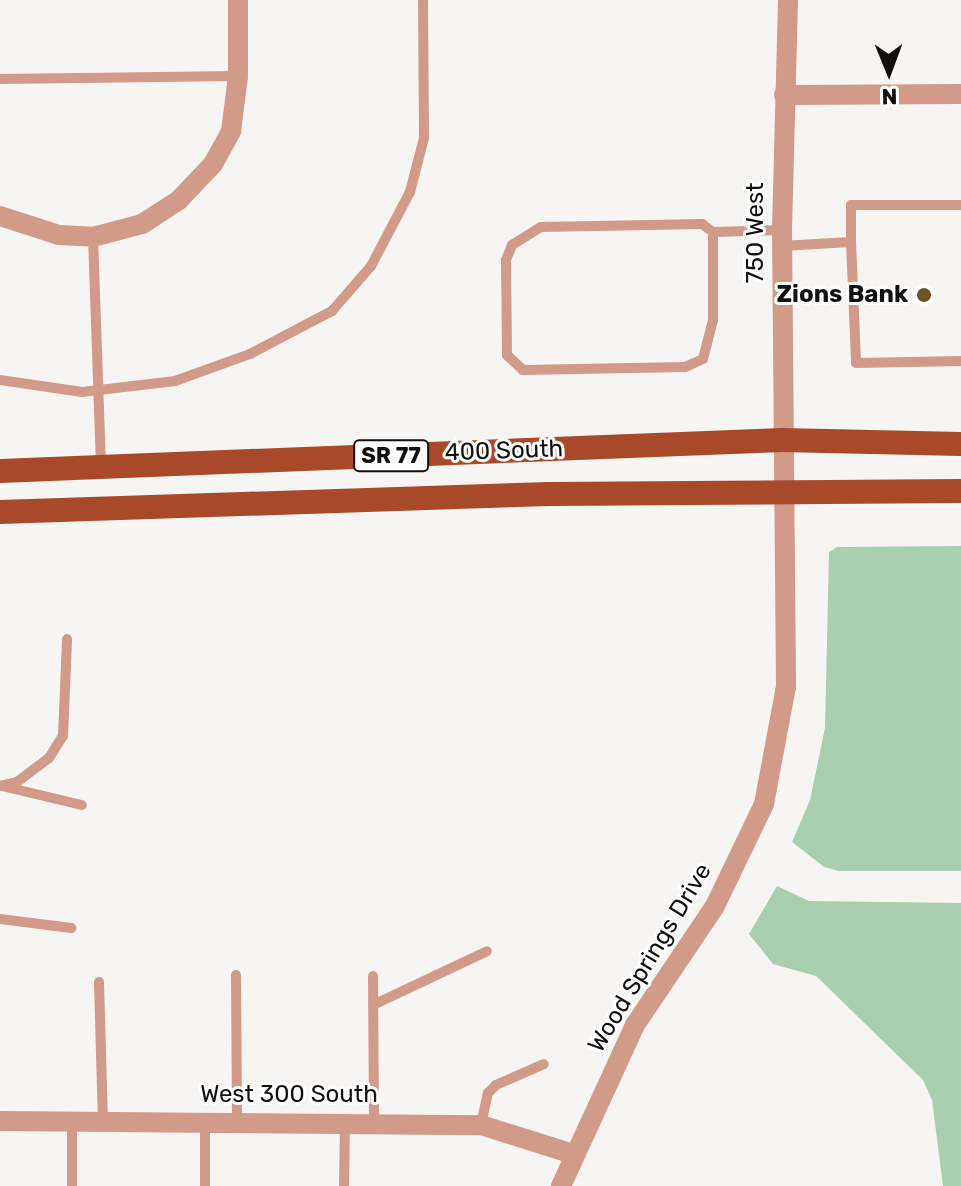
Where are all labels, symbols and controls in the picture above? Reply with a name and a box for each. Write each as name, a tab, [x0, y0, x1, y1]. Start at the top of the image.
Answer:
north arrow	[849, 32, 929, 112]
text: N	[881, 83, 898, 110]
street label: 750 West	[742, 182, 770, 284]
place label: Zions Bank	[777, 281, 908, 309]
marker: Zions Bank	[915, 286, 933, 304]
street label: 400 South	[444, 435, 564, 467]
road number: SR 77	[353, 438, 429, 474]
street label: Wood Springs Drive	[582, 858, 718, 1058]
street label: West 300 South	[200, 1081, 378, 1109]

